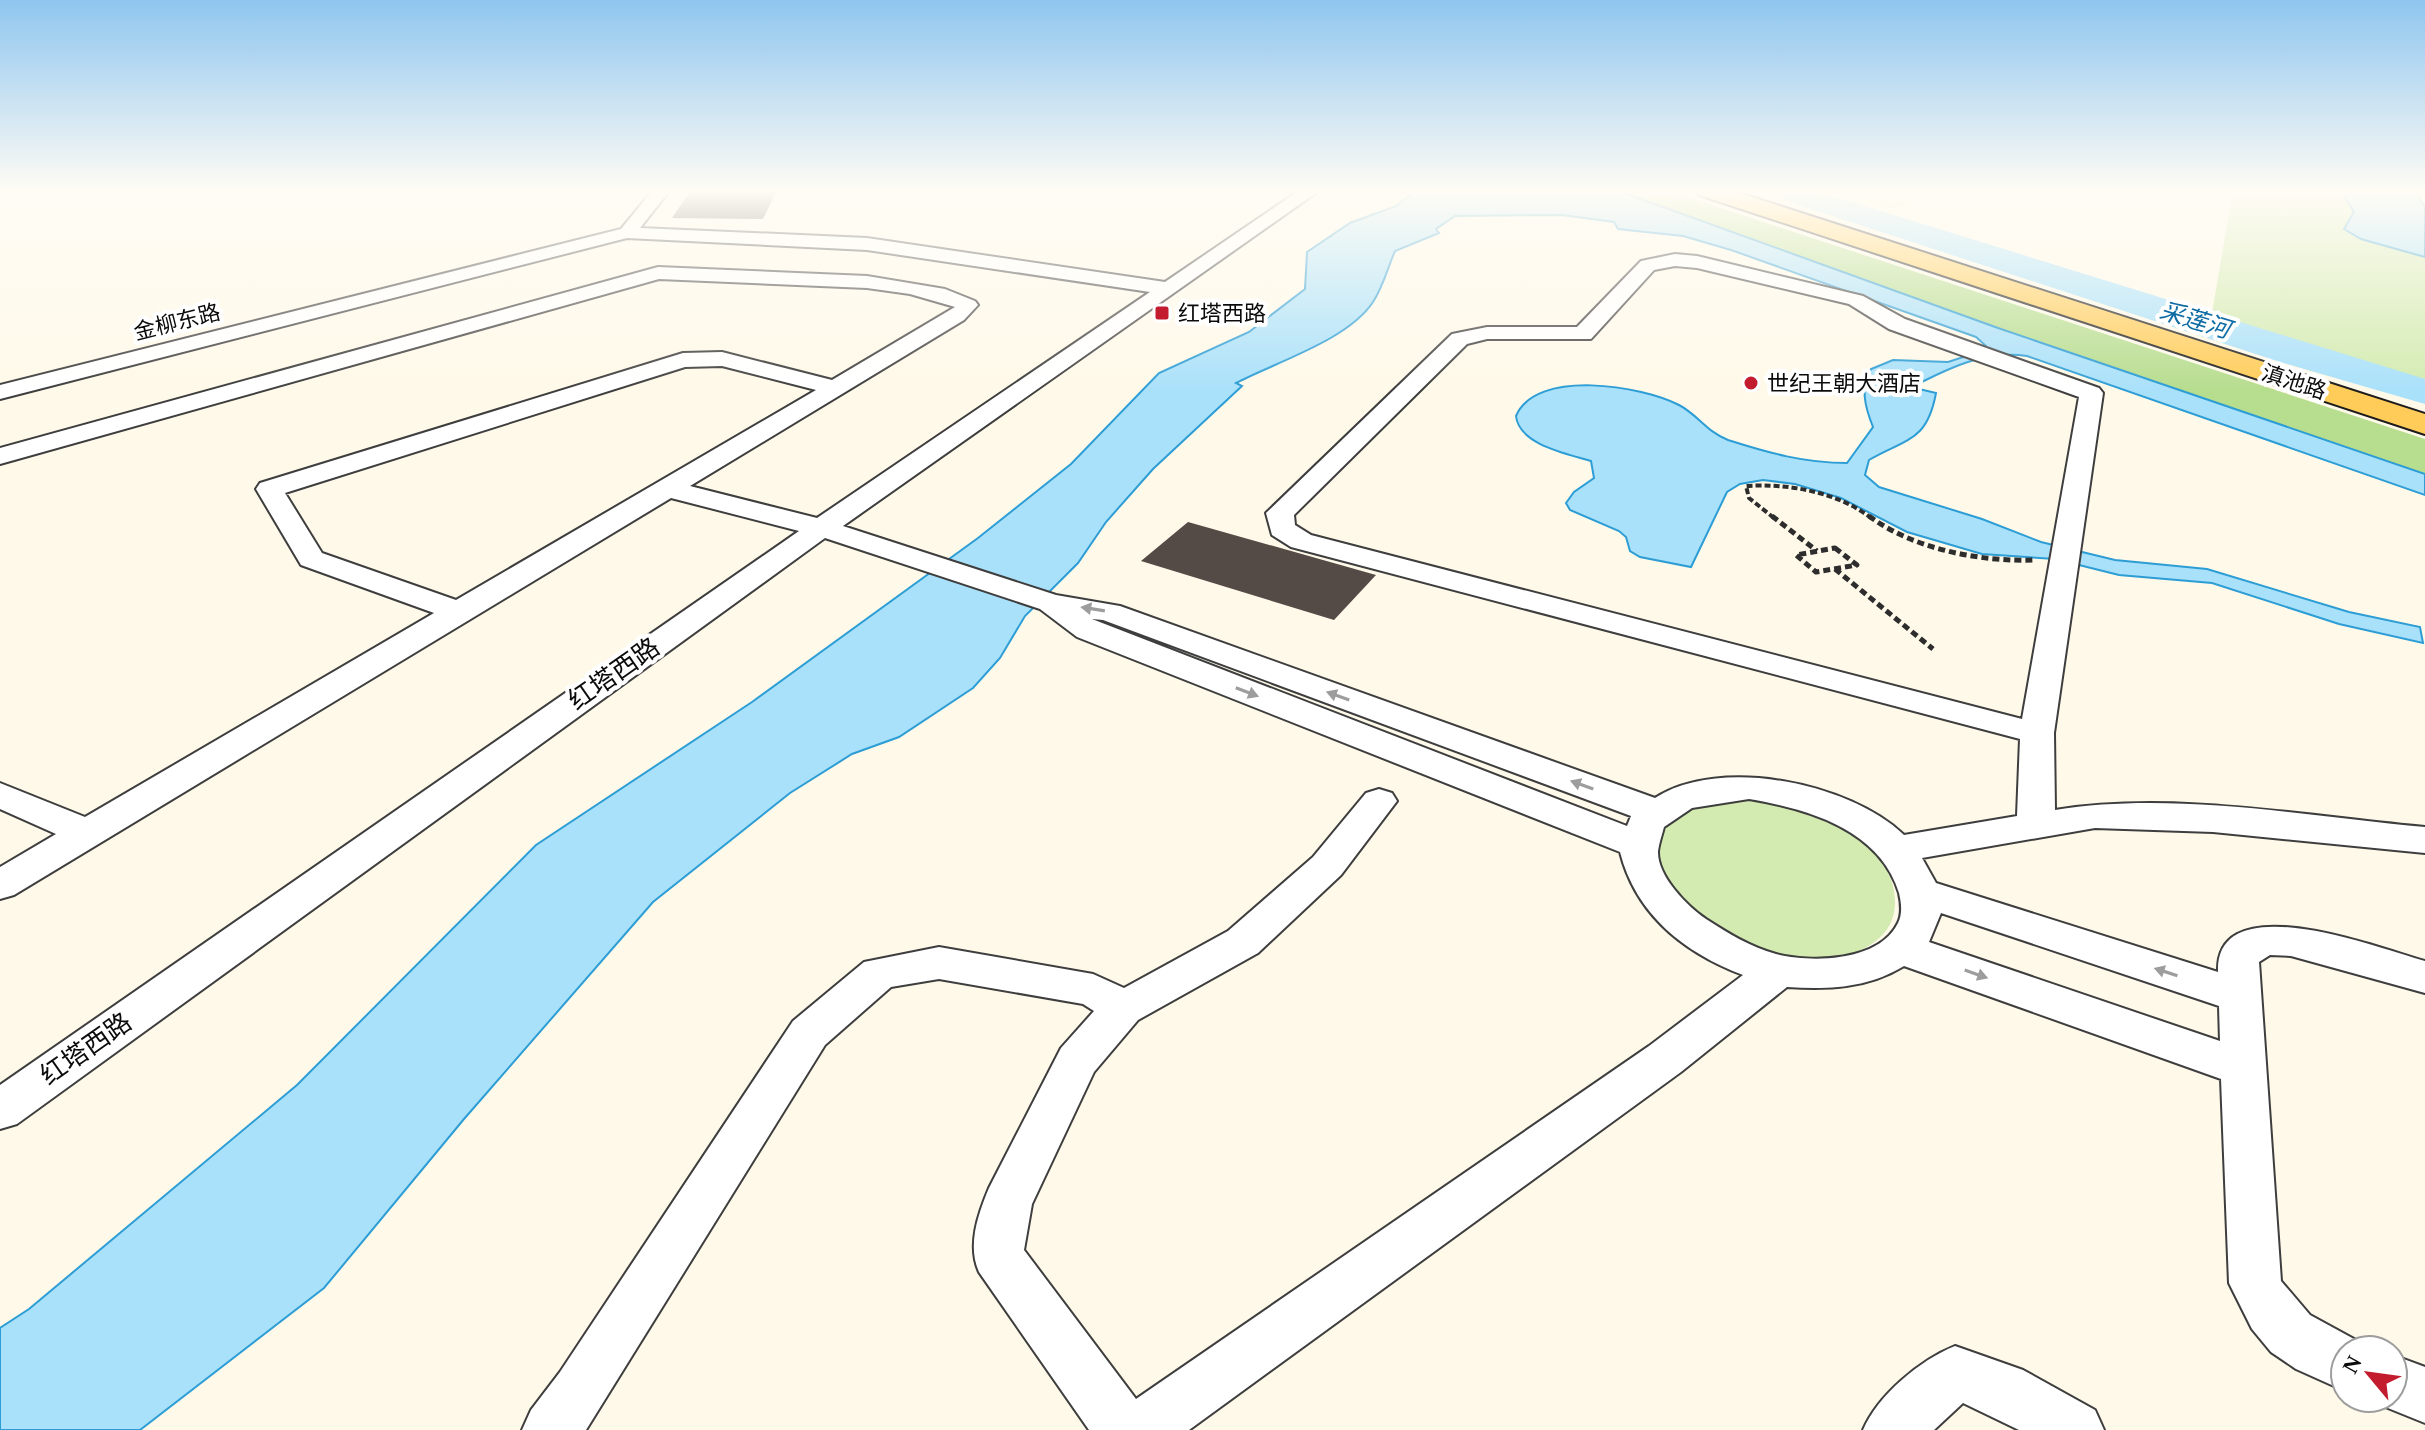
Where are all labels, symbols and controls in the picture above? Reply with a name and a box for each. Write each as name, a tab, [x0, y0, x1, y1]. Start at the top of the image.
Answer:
water label: 采莲河	[2157, 297, 2237, 344]
street label: 金柳东路	[131, 299, 223, 345]
place label: 红塔西路	[1178, 301, 1266, 326]
marker: 红塔西路	[1153, 304, 1171, 322]
street label: 滇池路	[2259, 360, 2329, 404]
place label: 世纪王朝大酒店	[1767, 371, 1921, 396]
marker: 世纪王朝大酒店	[1742, 374, 1760, 392]
one-way arrow	[1080, 602, 1105, 615]
street label: 红塔西路	[563, 632, 665, 716]
one-way arrow	[1235, 686, 1259, 699]
one-way arrow	[1326, 689, 1350, 701]
one-way arrow	[1570, 778, 1594, 791]
one-way arrow	[2154, 966, 2178, 978]
one-way arrow	[1964, 969, 1988, 981]
street label: 红塔西路	[35, 1007, 137, 1091]
north arrow	[2329, 1334, 2409, 1414]
text: N	[2337, 1351, 2367, 1378]

